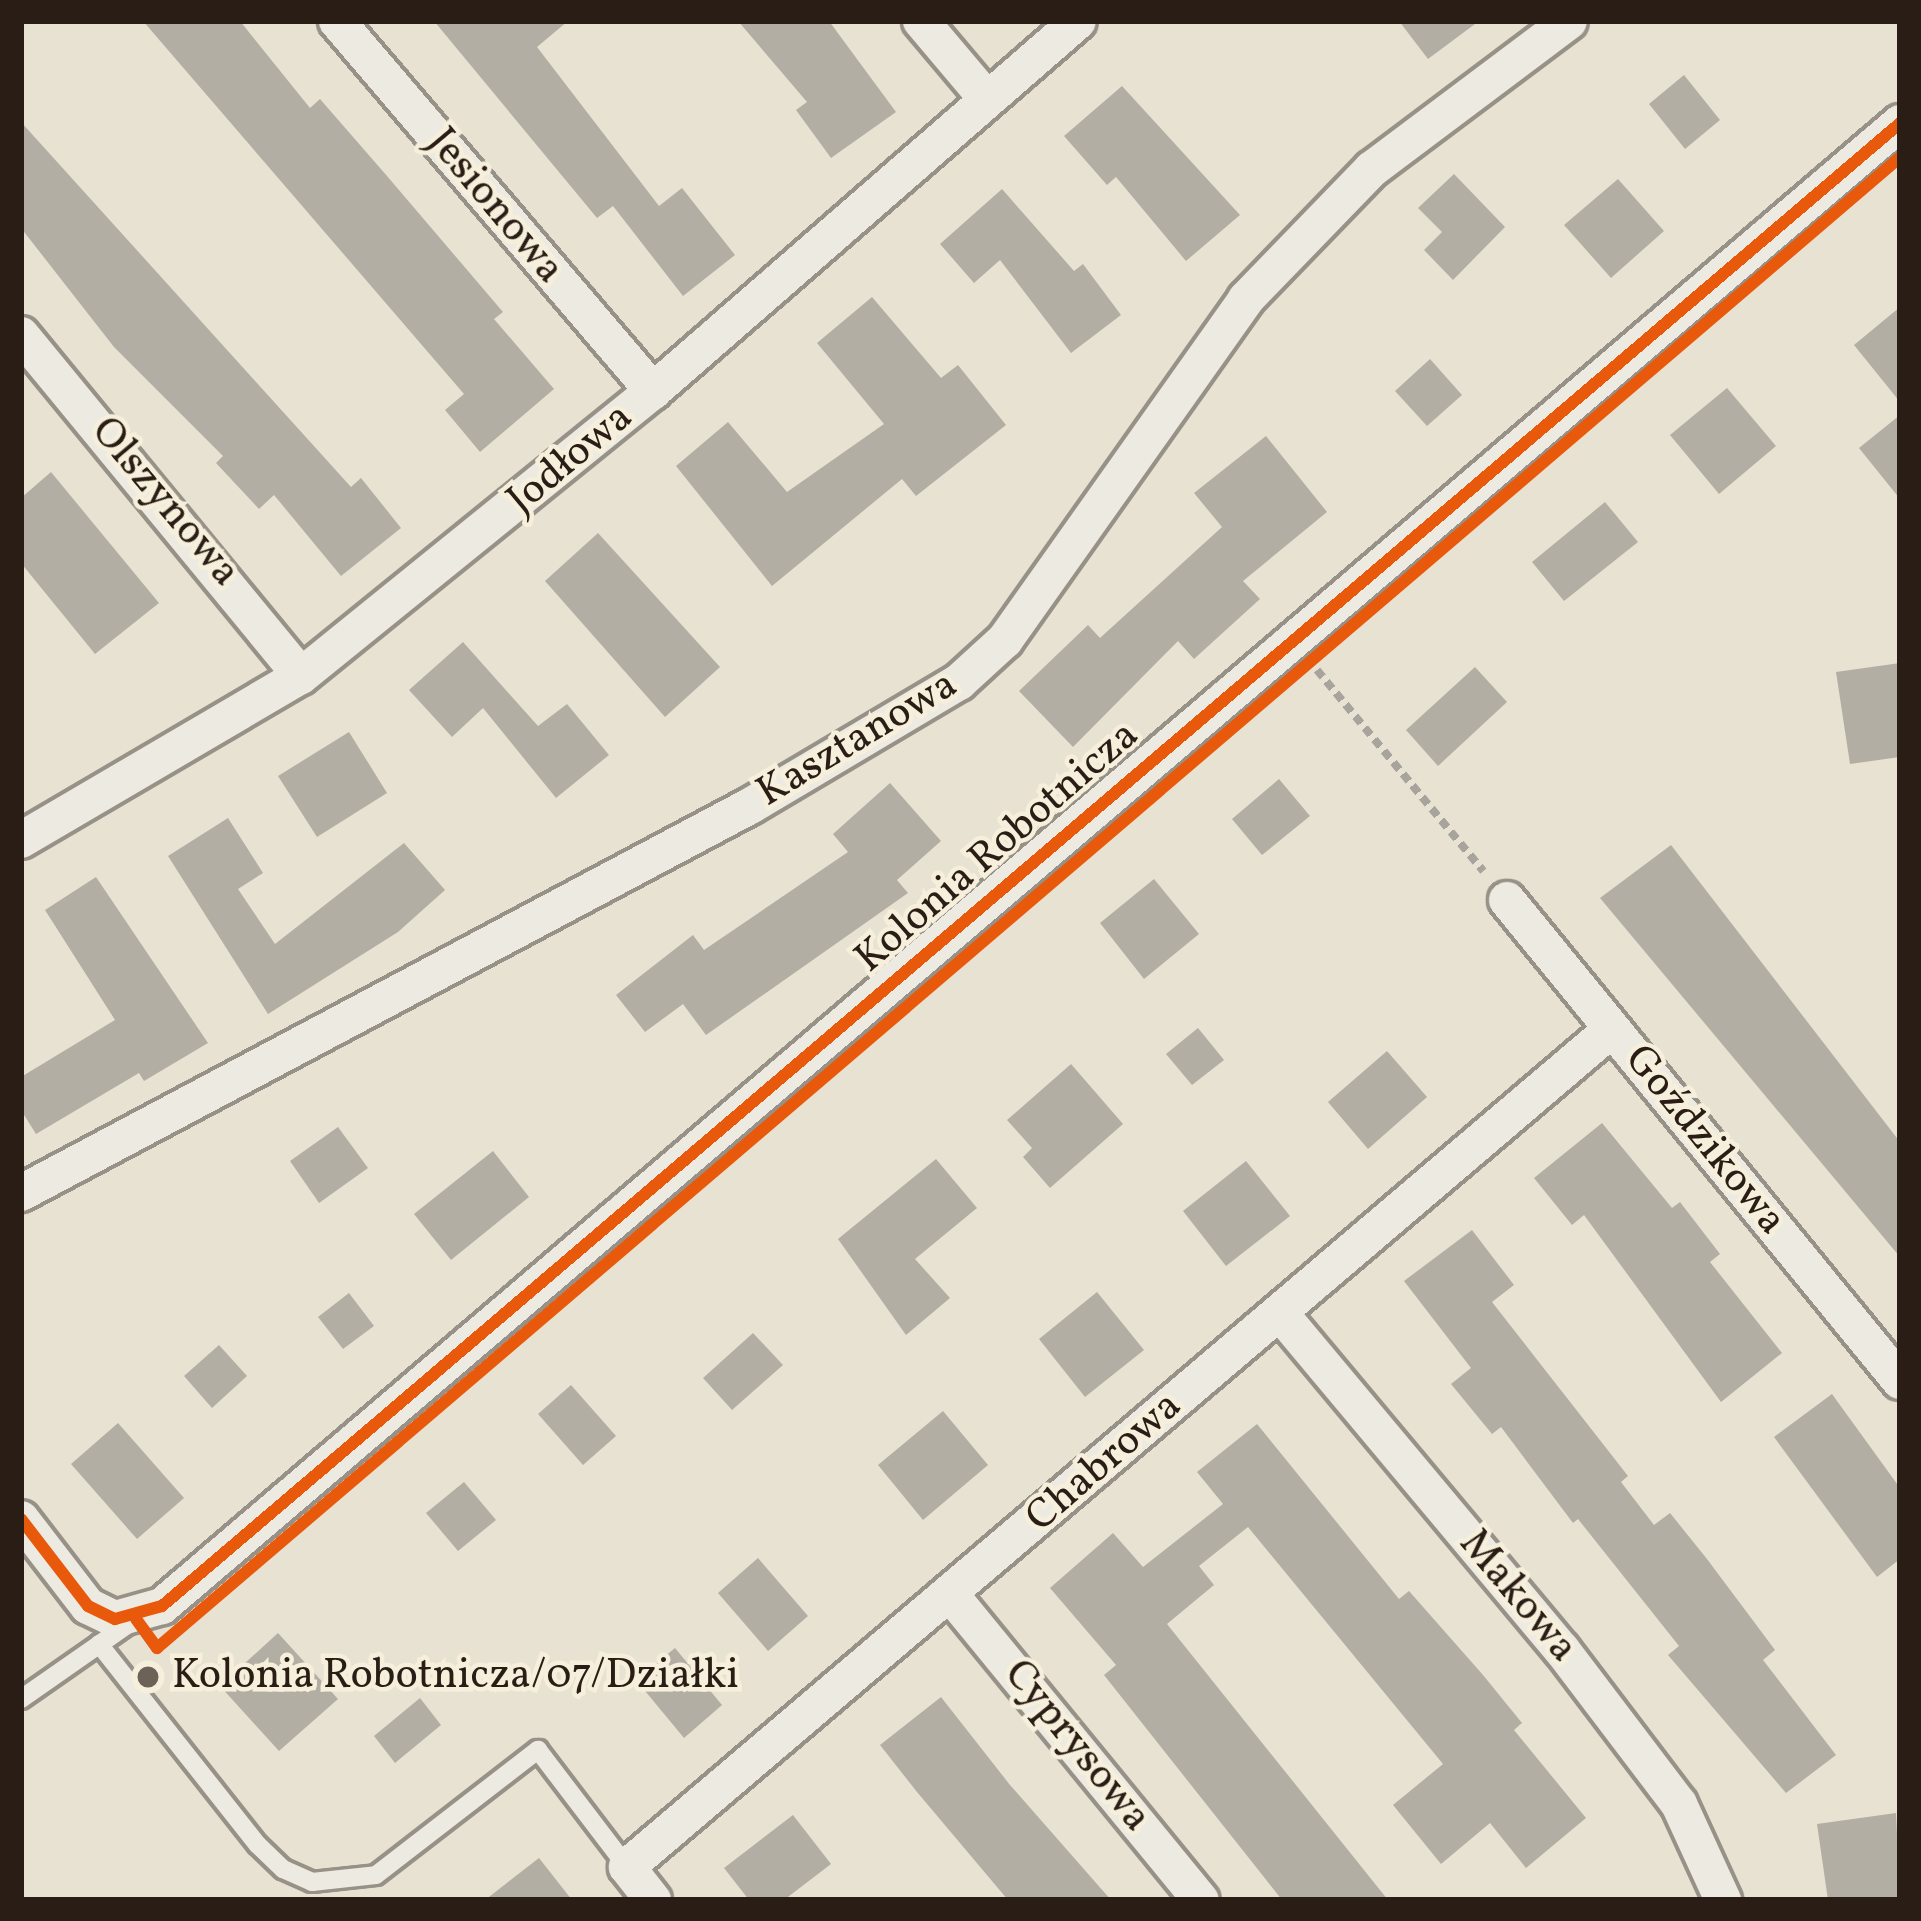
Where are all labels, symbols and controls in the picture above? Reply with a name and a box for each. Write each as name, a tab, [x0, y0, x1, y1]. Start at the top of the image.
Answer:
street label: Jesionowa	[415, 119, 573, 295]
street label: Jodłowa	[498, 393, 644, 527]
street label: Olszynowa	[79, 408, 249, 598]
street label: Kasztanowa	[749, 661, 967, 819]
street label: Kolonia Robotnicza	[846, 711, 1150, 985]
street label: Goździkowa	[1612, 1036, 1796, 1246]
street label: Chabrowa	[1017, 1382, 1193, 1544]
street label: Makowa	[1447, 1520, 1587, 1674]
street label: Cyprysowa	[992, 1651, 1160, 1843]
place label: Kolonia Robotnicza/07/Działki	[172, 1652, 739, 1702]
marker: Kolonia Robotnicza/07/Działki	[135, 1664, 161, 1690]

